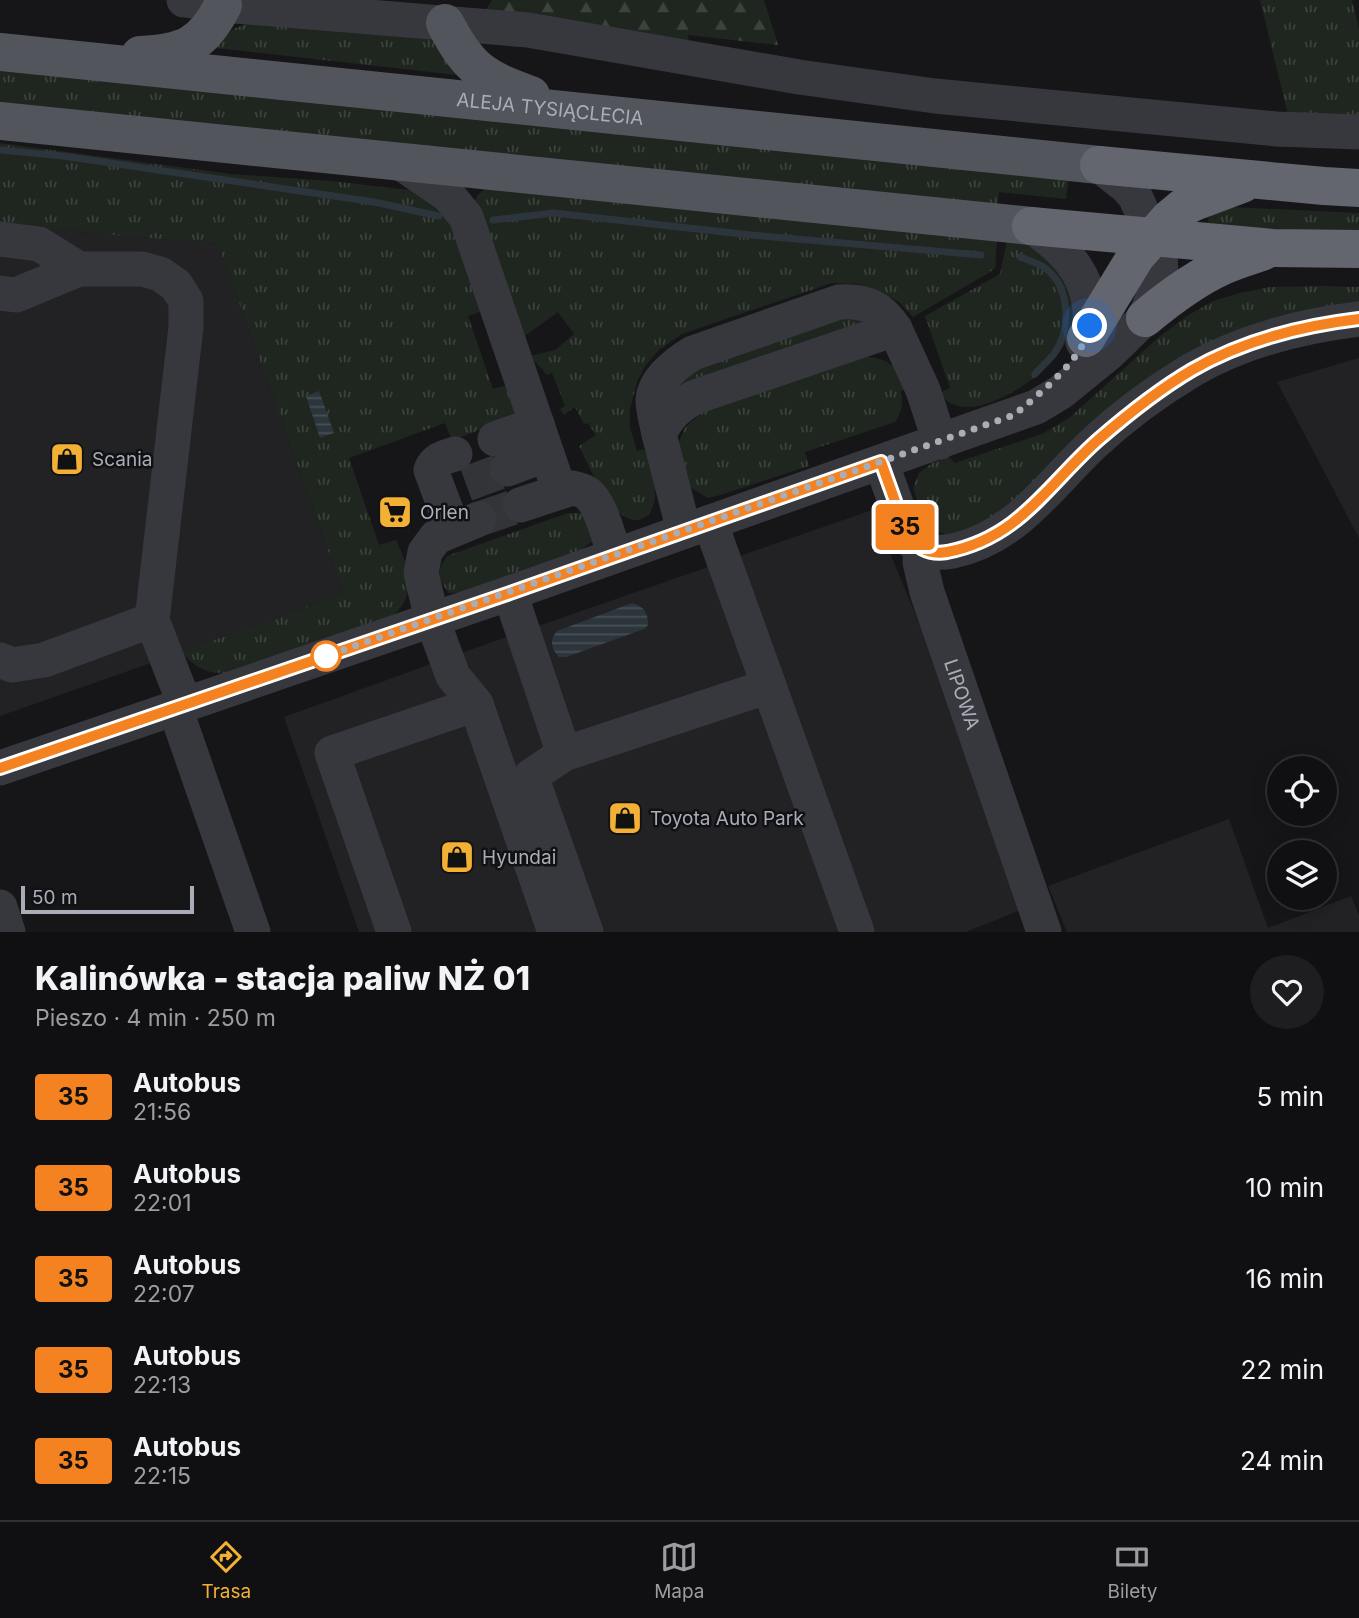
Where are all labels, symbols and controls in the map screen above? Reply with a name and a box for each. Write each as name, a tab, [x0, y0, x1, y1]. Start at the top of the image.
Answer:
street label: ALEJA TYSIĄCLECIA	[456, 88, 645, 130]
your location	[1072, 308, 1107, 343]
shop icon: Scania	[48, 440, 86, 478]
place label: Scania	[92, 448, 152, 471]
supermarket icon: Orlen	[376, 493, 414, 531]
place label: Orlen	[420, 501, 469, 524]
line badge: 35	[874, 504, 936, 550]
text: 35	[890, 512, 920, 541]
unlabelled marker	[311, 641, 341, 671]
street label: LIPOWA	[939, 656, 985, 733]
map controls	[1267, 756, 1337, 910]
button: locate	[1267, 756, 1337, 826]
shop icon: Toyota Auto Park	[606, 799, 644, 837]
place label: Toyota Auto Park	[650, 807, 804, 830]
shop icon: Hyundai	[438, 838, 476, 876]
button: layers	[1267, 840, 1337, 910]
place label: Hyundai	[482, 846, 556, 869]
scale bar	[21, 883, 194, 915]
text: 50 m	[32, 886, 78, 909]
button: heart	[1250, 955, 1324, 1029]
text: Kalinówka - stacja paliw NŻ 01	[35, 958, 530, 998]
text: Pieszo · 4 min · 250 m	[35, 1004, 276, 1032]
text: Autobus	[133, 1067, 241, 1098]
text: 5 min	[1256, 1081, 1324, 1112]
text: 35	[58, 1082, 89, 1111]
text: 21:56	[133, 1098, 191, 1126]
text: Autobus	[133, 1158, 241, 1189]
text: 10 min	[1245, 1172, 1324, 1203]
text: 35	[58, 1173, 89, 1202]
text: 22:01	[133, 1189, 192, 1217]
text: Autobus	[133, 1249, 241, 1280]
text: 16 min	[1246, 1263, 1324, 1294]
text: 35	[58, 1264, 89, 1293]
text: 22:07	[133, 1280, 195, 1308]
text: Autobus	[133, 1340, 241, 1371]
text: 22 min	[1241, 1354, 1324, 1385]
text: 35	[58, 1355, 89, 1384]
text: 22:13	[133, 1371, 191, 1399]
text: Autobus	[133, 1431, 241, 1462]
text: 24 min	[1240, 1445, 1324, 1476]
text: 35	[58, 1446, 89, 1475]
text: 22:15	[133, 1462, 191, 1490]
tab: Trasa	[201, 1538, 251, 1603]
tab: Mapa	[654, 1538, 705, 1603]
tab: Bilety	[1108, 1538, 1157, 1603]

